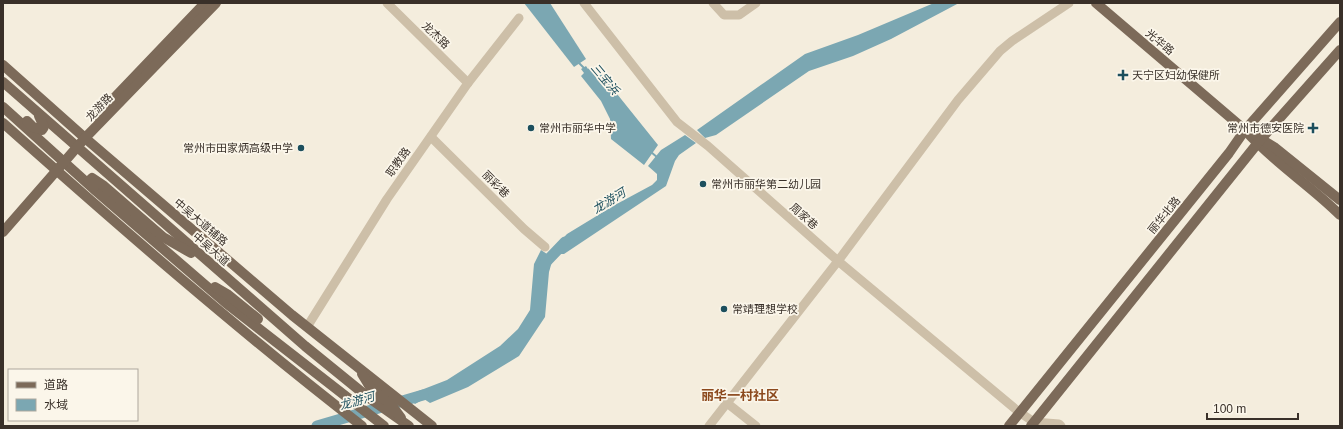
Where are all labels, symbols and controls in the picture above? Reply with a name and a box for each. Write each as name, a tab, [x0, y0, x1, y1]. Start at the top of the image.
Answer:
street label: 龙杰路	[420, 19, 452, 51]
street label: 光华路	[1144, 27, 1176, 57]
water label: 三宝浜	[588, 61, 623, 98]
marker: 天宁区妇幼保健所	[1117, 69, 1129, 81]
place label: 天宁区妇幼保健所	[1132, 69, 1220, 81]
street label: 龙游路	[83, 91, 115, 123]
place label: 常州市丽华中学	[539, 122, 616, 134]
place label: 常州市德安医院	[1227, 122, 1304, 134]
marker: 常州市德安医院	[1307, 122, 1319, 134]
marker: 常州市丽华中学	[526, 123, 536, 133]
place label: 常州市田家炳高级中学	[183, 142, 293, 154]
marker: 常州市田家炳高级中学	[296, 143, 306, 153]
street label: 职教路	[384, 145, 412, 179]
street label: 丽彩巷	[480, 168, 512, 200]
place label: 常州市丽华第二幼儿园	[711, 178, 821, 190]
marker: 常州市丽华第二幼儿园	[698, 179, 708, 189]
water label: 龙游河	[590, 185, 630, 216]
street label: 丽华北路	[1145, 194, 1183, 236]
street label: 中吴大道辅路	[171, 196, 231, 248]
street label: 周家巷	[788, 201, 820, 231]
street label: 中吴大道	[190, 230, 232, 268]
place label: 常靖理想学校	[732, 303, 798, 315]
marker: 常靖理想学校	[719, 304, 729, 314]
legend	[8, 369, 138, 421]
text: 道路	[44, 378, 68, 392]
district label: 丽华一村社区	[701, 388, 779, 403]
water label: 龙游河	[338, 389, 378, 413]
scale bar	[1207, 395, 1298, 421]
text: 水域	[44, 398, 68, 412]
text: 100 m	[1213, 402, 1246, 416]

